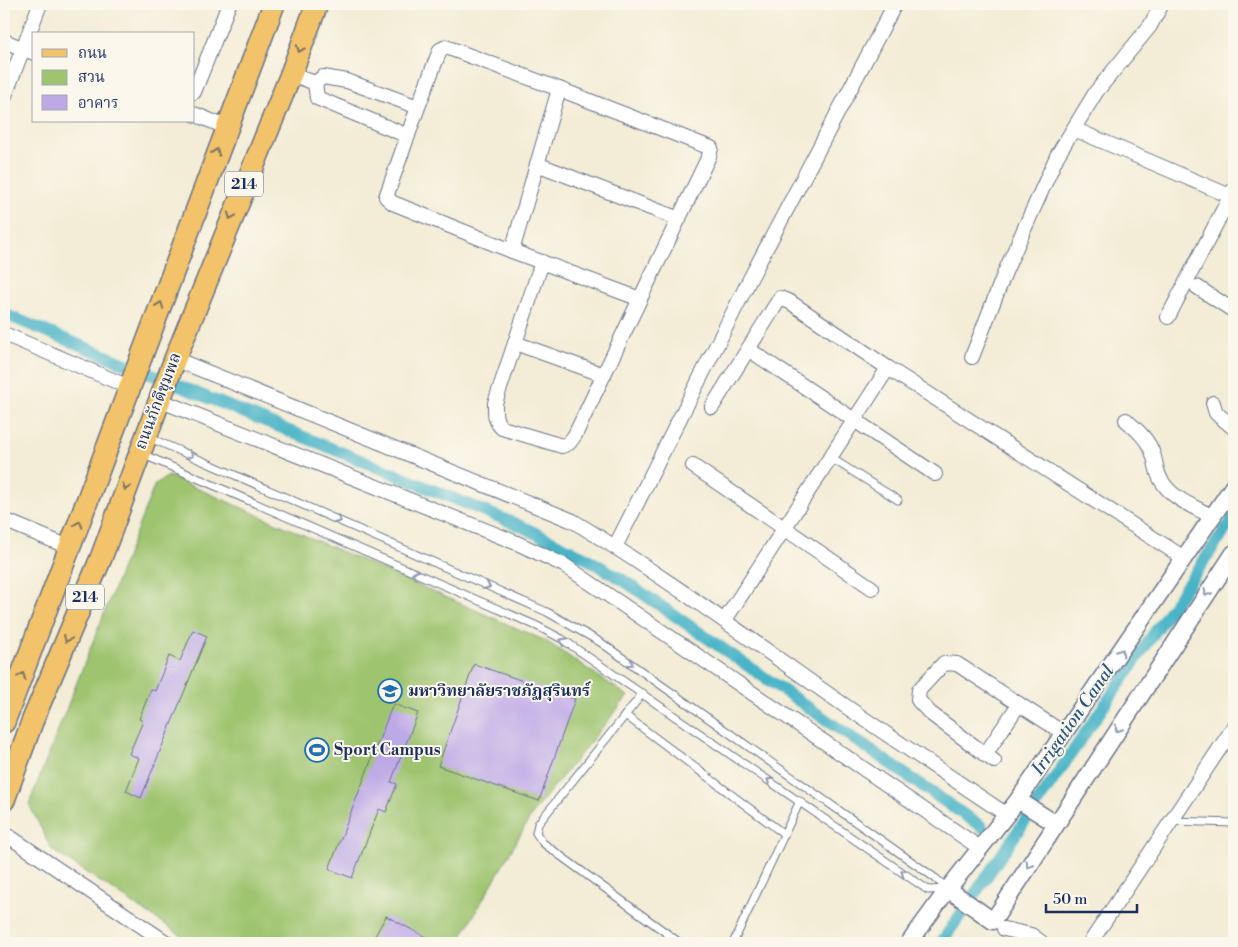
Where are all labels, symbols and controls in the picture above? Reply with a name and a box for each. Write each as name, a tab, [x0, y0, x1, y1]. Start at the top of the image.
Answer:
legend	[32, 32, 195, 122]
text: ถนน	[78, 44, 107, 63]
one-way arrow	[295, 45, 305, 53]
text: สวน	[78, 68, 105, 87]
text: อาคาร	[78, 94, 118, 113]
one-way arrow	[210, 149, 220, 157]
road number: 214	[225, 172, 263, 196]
one-way arrow	[227, 211, 238, 220]
one-way arrow	[154, 301, 164, 310]
street label: ถนนภักดีชุมพล	[130, 350, 187, 453]
one-way arrow	[185, 449, 194, 459]
one-way arrow	[122, 483, 132, 491]
one-way arrow	[333, 514, 342, 525]
one-way arrow	[73, 521, 83, 529]
one-way arrow	[411, 569, 420, 580]
one-way arrow	[482, 579, 491, 590]
road number: 214	[66, 584, 104, 610]
one-way arrow	[1204, 588, 1214, 597]
one-way arrow	[63, 634, 74, 643]
one-way arrow	[560, 637, 569, 647]
one-way arrow	[1115, 648, 1124, 658]
one-way arrow	[624, 657, 634, 666]
water label: Irrigation Canal	[1026, 660, 1120, 780]
one-way arrow	[16, 672, 26, 681]
school or university icon: มหาวิทยาลัยราชภัฏสุรินทร์	[377, 678, 403, 704]
place label: มหาวิทยาลัยราชภัฏสุรินทร์	[408, 681, 592, 702]
one-way arrow	[1115, 723, 1124, 733]
sports icon: Sport Campus	[304, 737, 330, 763]
place label: Sport Campus	[334, 740, 441, 760]
one-way arrow	[766, 778, 776, 787]
one-way arrow	[1026, 860, 1036, 869]
one-way arrow	[900, 870, 910, 879]
scale bar	[1046, 882, 1137, 914]
text: 50 m	[1053, 890, 1087, 909]

